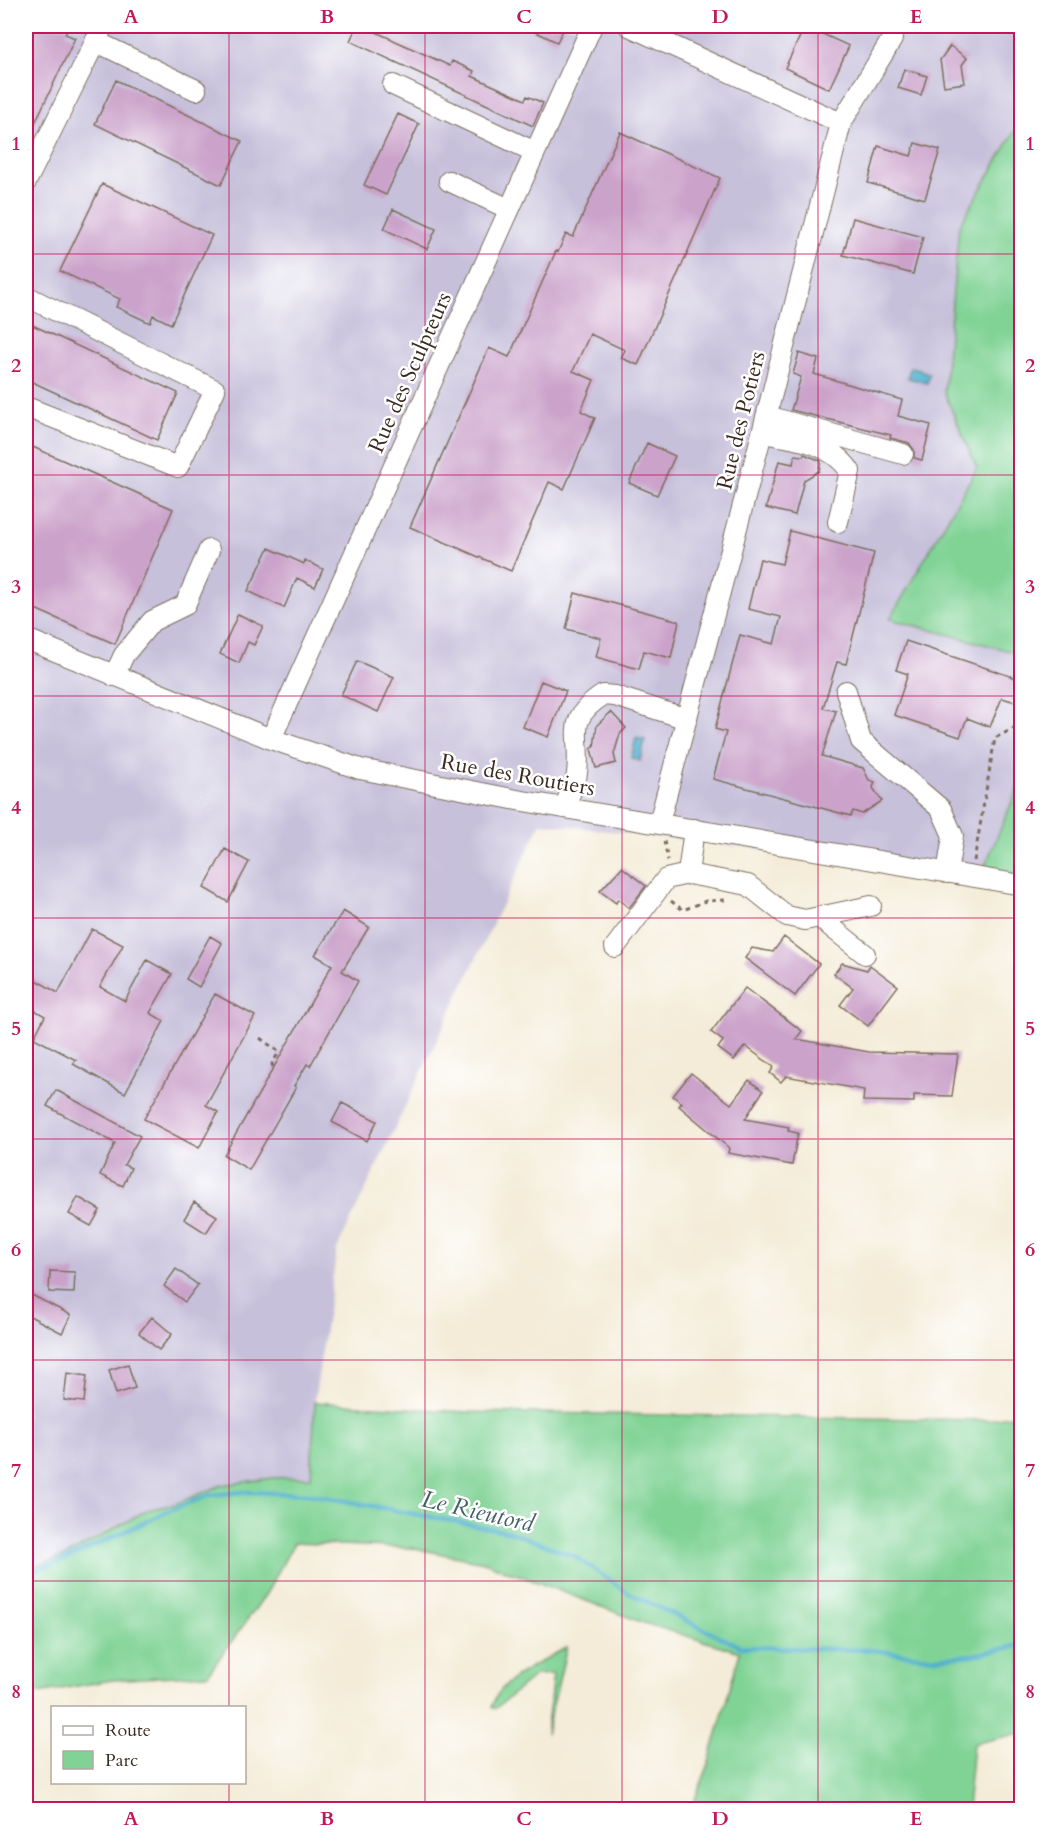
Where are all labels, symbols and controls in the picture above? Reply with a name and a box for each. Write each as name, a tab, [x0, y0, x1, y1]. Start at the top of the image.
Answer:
text: A	[123, 3, 139, 30]
text: B	[320, 3, 334, 30]
text: C	[516, 3, 532, 30]
text: D	[711, 3, 729, 30]
text: E	[910, 3, 922, 30]
text: 1	[11, 130, 21, 157]
text: 1	[1025, 130, 1035, 157]
street label: Rue des Sculpteurs	[361, 287, 459, 458]
street label: Rue des Potiers	[709, 348, 773, 493]
text: 2	[11, 352, 21, 379]
text: 2	[1025, 352, 1035, 379]
text: 3	[11, 573, 21, 600]
text: 3	[1025, 573, 1035, 600]
street label: Rue des Routiers	[438, 747, 597, 803]
text: 4	[11, 794, 21, 821]
text: 4	[1025, 794, 1035, 821]
text: 5	[11, 1015, 21, 1042]
text: 5	[1025, 1015, 1035, 1042]
text: 6	[11, 1236, 21, 1263]
text: 6	[1025, 1236, 1035, 1263]
text: 7	[11, 1457, 21, 1484]
text: 7	[1025, 1457, 1035, 1484]
water label: Le Rieutord	[419, 1483, 539, 1541]
text: 8	[11, 1678, 21, 1705]
text: 8	[1025, 1678, 1035, 1705]
legend	[51, 1706, 246, 1784]
text: Route	[105, 1718, 151, 1743]
text: Parc	[105, 1748, 138, 1773]
text: A	[123, 1805, 139, 1832]
text: B	[320, 1805, 334, 1832]
text: C	[516, 1805, 532, 1832]
text: D	[711, 1805, 729, 1832]
text: E	[910, 1805, 922, 1832]

